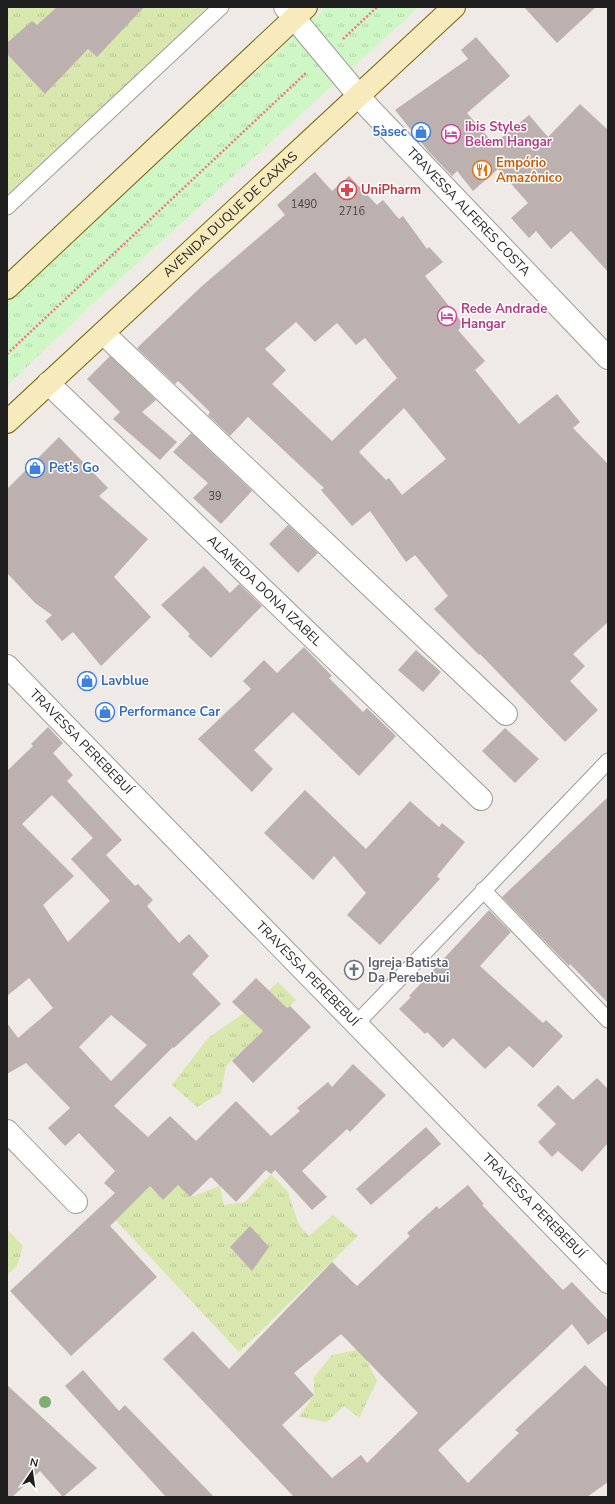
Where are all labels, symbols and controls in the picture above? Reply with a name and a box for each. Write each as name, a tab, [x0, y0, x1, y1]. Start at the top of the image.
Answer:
place label: ibis Styles Belem Hangar	[465, 118, 553, 151]
shop icon: 5àsec	[410, 121, 432, 143]
place label: 5àsec	[373, 123, 407, 141]
hotel icon: ibis Styles Belem Hangar	[440, 123, 462, 145]
street label: TRAVESSA ALFERES COSTA	[402, 144, 534, 280]
street label: AVENIDA DUQUE DE CAXIAS	[159, 147, 302, 282]
place label: Empório Amazônico	[496, 154, 562, 187]
restaurant icon: Empório Amazônico	[471, 159, 493, 181]
pharmacy icon: UniPharm	[336, 179, 358, 201]
place label: UniPharm	[361, 181, 421, 199]
house number: 1490	[291, 197, 318, 212]
house number: 2716	[339, 204, 366, 219]
place label: Rede Andrade Hangar	[461, 300, 547, 333]
hotel icon: Rede Andrade Hangar	[436, 305, 458, 327]
shop icon: Pet's Go	[24, 457, 46, 479]
place label: Pet's Go	[49, 459, 99, 477]
house number: 39	[208, 489, 222, 504]
street label: ALAMEDA DONA IZABEL	[203, 531, 326, 650]
shop icon: Lavblue	[76, 670, 98, 692]
place label: Lavblue	[101, 672, 149, 690]
street label: TRAVESSA PEREBEBUÍ	[26, 685, 138, 799]
shop icon: Performance Car	[94, 701, 116, 723]
place label: Performance Car	[119, 703, 221, 721]
street label: TRAVESSA PEREBEBUÍ	[252, 917, 364, 1031]
place label: Igreja Batista Da Perebebui	[368, 954, 449, 987]
church icon: Igreja Batista Da Perebebui	[343, 959, 365, 981]
street label: TRAVESSA PEREBEBUÍ	[478, 1149, 590, 1263]
north arrow	[12, 1452, 52, 1492]
text: N	[28, 1455, 40, 1471]

